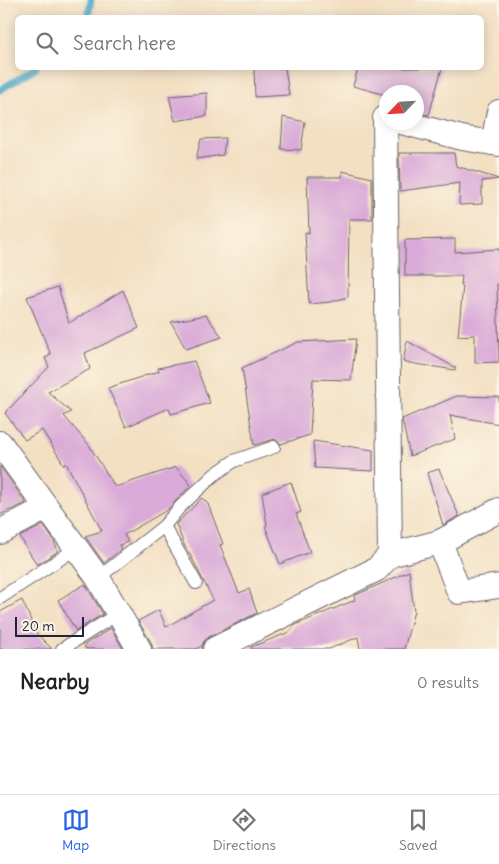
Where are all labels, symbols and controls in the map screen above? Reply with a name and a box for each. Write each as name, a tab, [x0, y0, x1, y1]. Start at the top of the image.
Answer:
search box	[15, 15, 484, 70]
icon: search	[33, 29, 61, 57]
text: Search here	[73, 31, 176, 55]
north arrow	[379, 85, 424, 130]
scale bar	[15, 614, 84, 637]
text: 20 m	[22, 617, 55, 635]
text: Nearby	[20, 668, 90, 695]
text: 0 results	[417, 672, 479, 692]
tab: Map	[62, 806, 90, 854]
tab: Directions	[213, 806, 276, 854]
tab: Saved	[399, 806, 437, 854]

